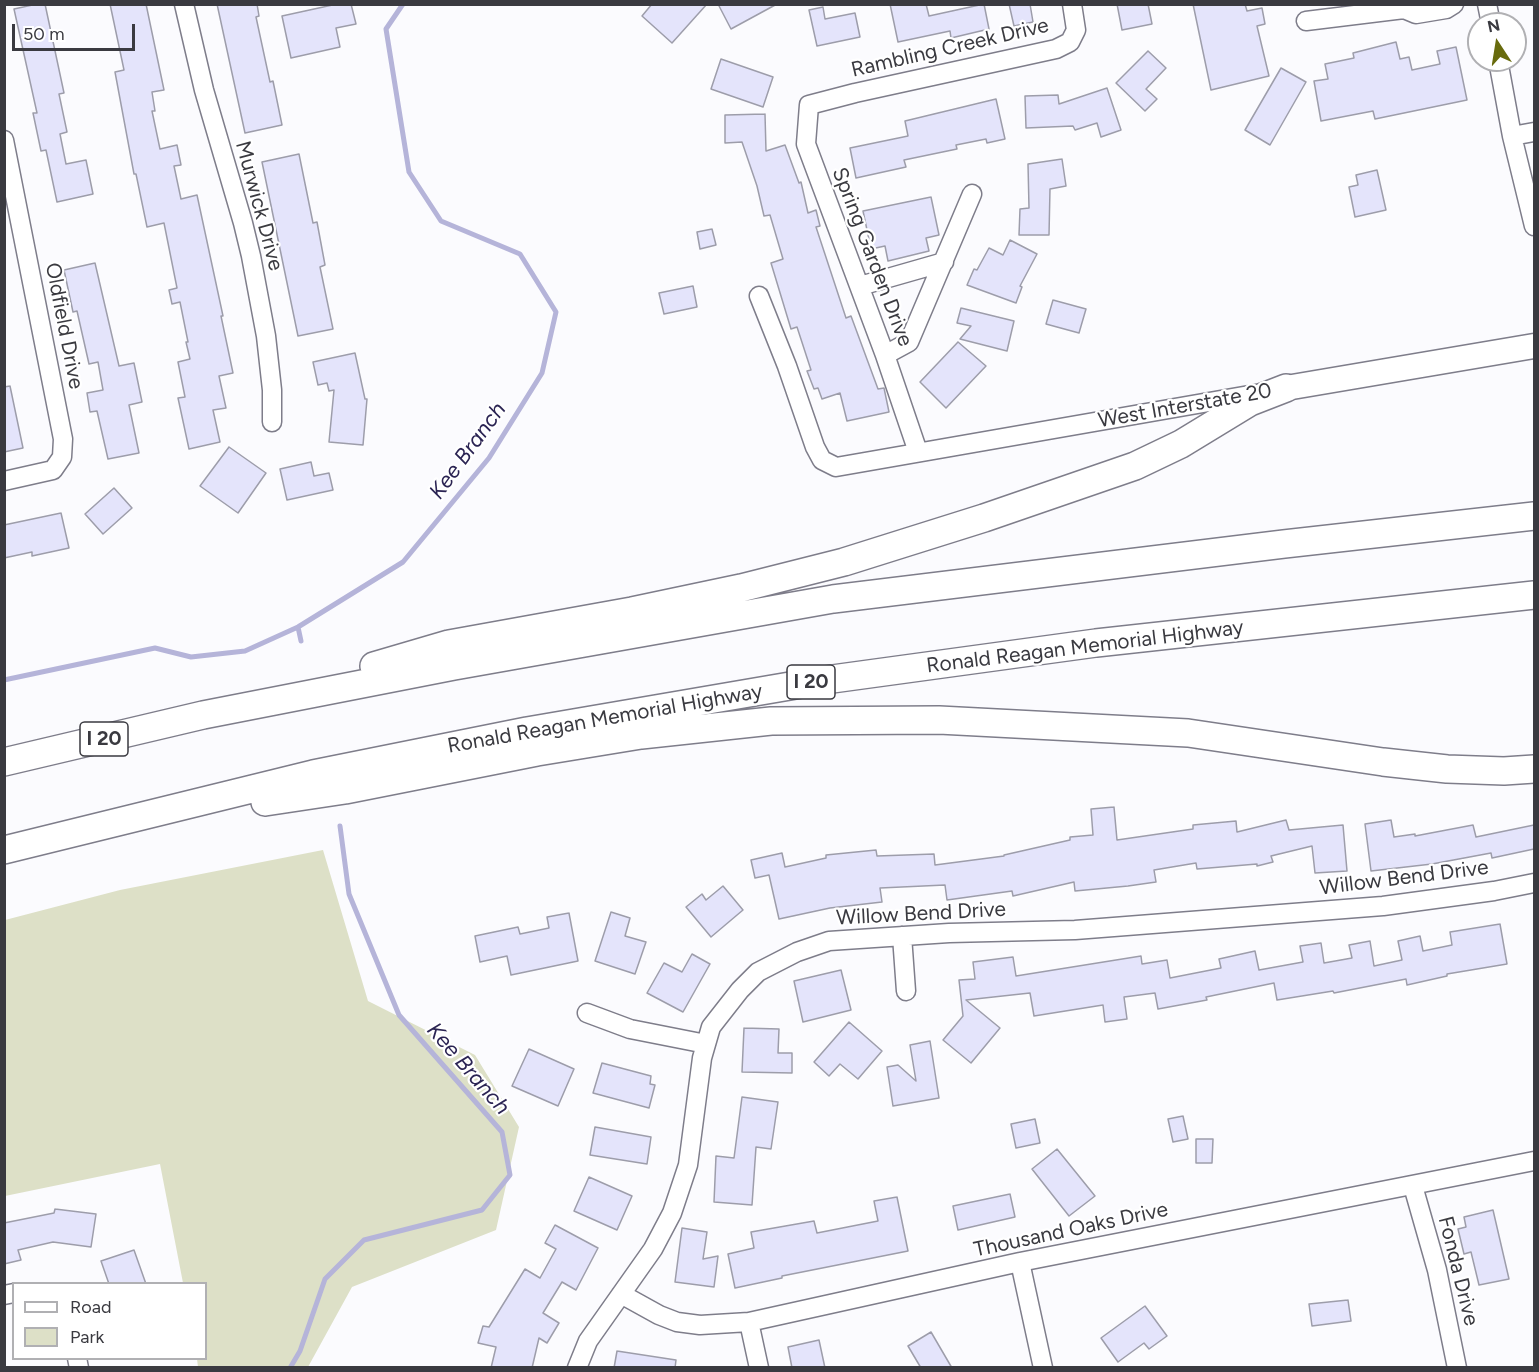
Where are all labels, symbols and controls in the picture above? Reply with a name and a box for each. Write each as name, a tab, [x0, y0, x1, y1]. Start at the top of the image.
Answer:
scale bar	[15, 12, 138, 50]
north arrow	[1467, 12, 1527, 72]
street label: Rambling Creek Drive	[849, 13, 1051, 83]
text: N	[1486, 15, 1502, 36]
text: 50 m	[23, 23, 65, 45]
street label: Murwick Drive	[230, 138, 288, 274]
street label: Spring Garden Drive	[826, 164, 918, 350]
street label: Oldfield Drive	[39, 261, 89, 391]
street label: West Interstate 20	[1096, 378, 1274, 434]
water label: Kee Branch	[424, 398, 512, 504]
street label: Ronald Reagan Memorial Highway	[925, 615, 1245, 679]
road number: I 20	[787, 665, 835, 699]
street label: Ronald Reagan Memorial Highway	[446, 679, 764, 759]
road number: I 20	[80, 722, 128, 756]
street label: Willow Bend Drive	[1318, 855, 1490, 901]
street label: Willow Bend Drive	[836, 897, 1006, 931]
water label: Kee Branch	[421, 1018, 515, 1120]
street label: Thousand Oaks Drive	[972, 1197, 1170, 1263]
street label: Fonda Drive	[1432, 1214, 1484, 1328]
legend	[12, 1282, 207, 1360]
text: Road	[70, 1296, 111, 1318]
text: Park	[70, 1326, 104, 1348]

